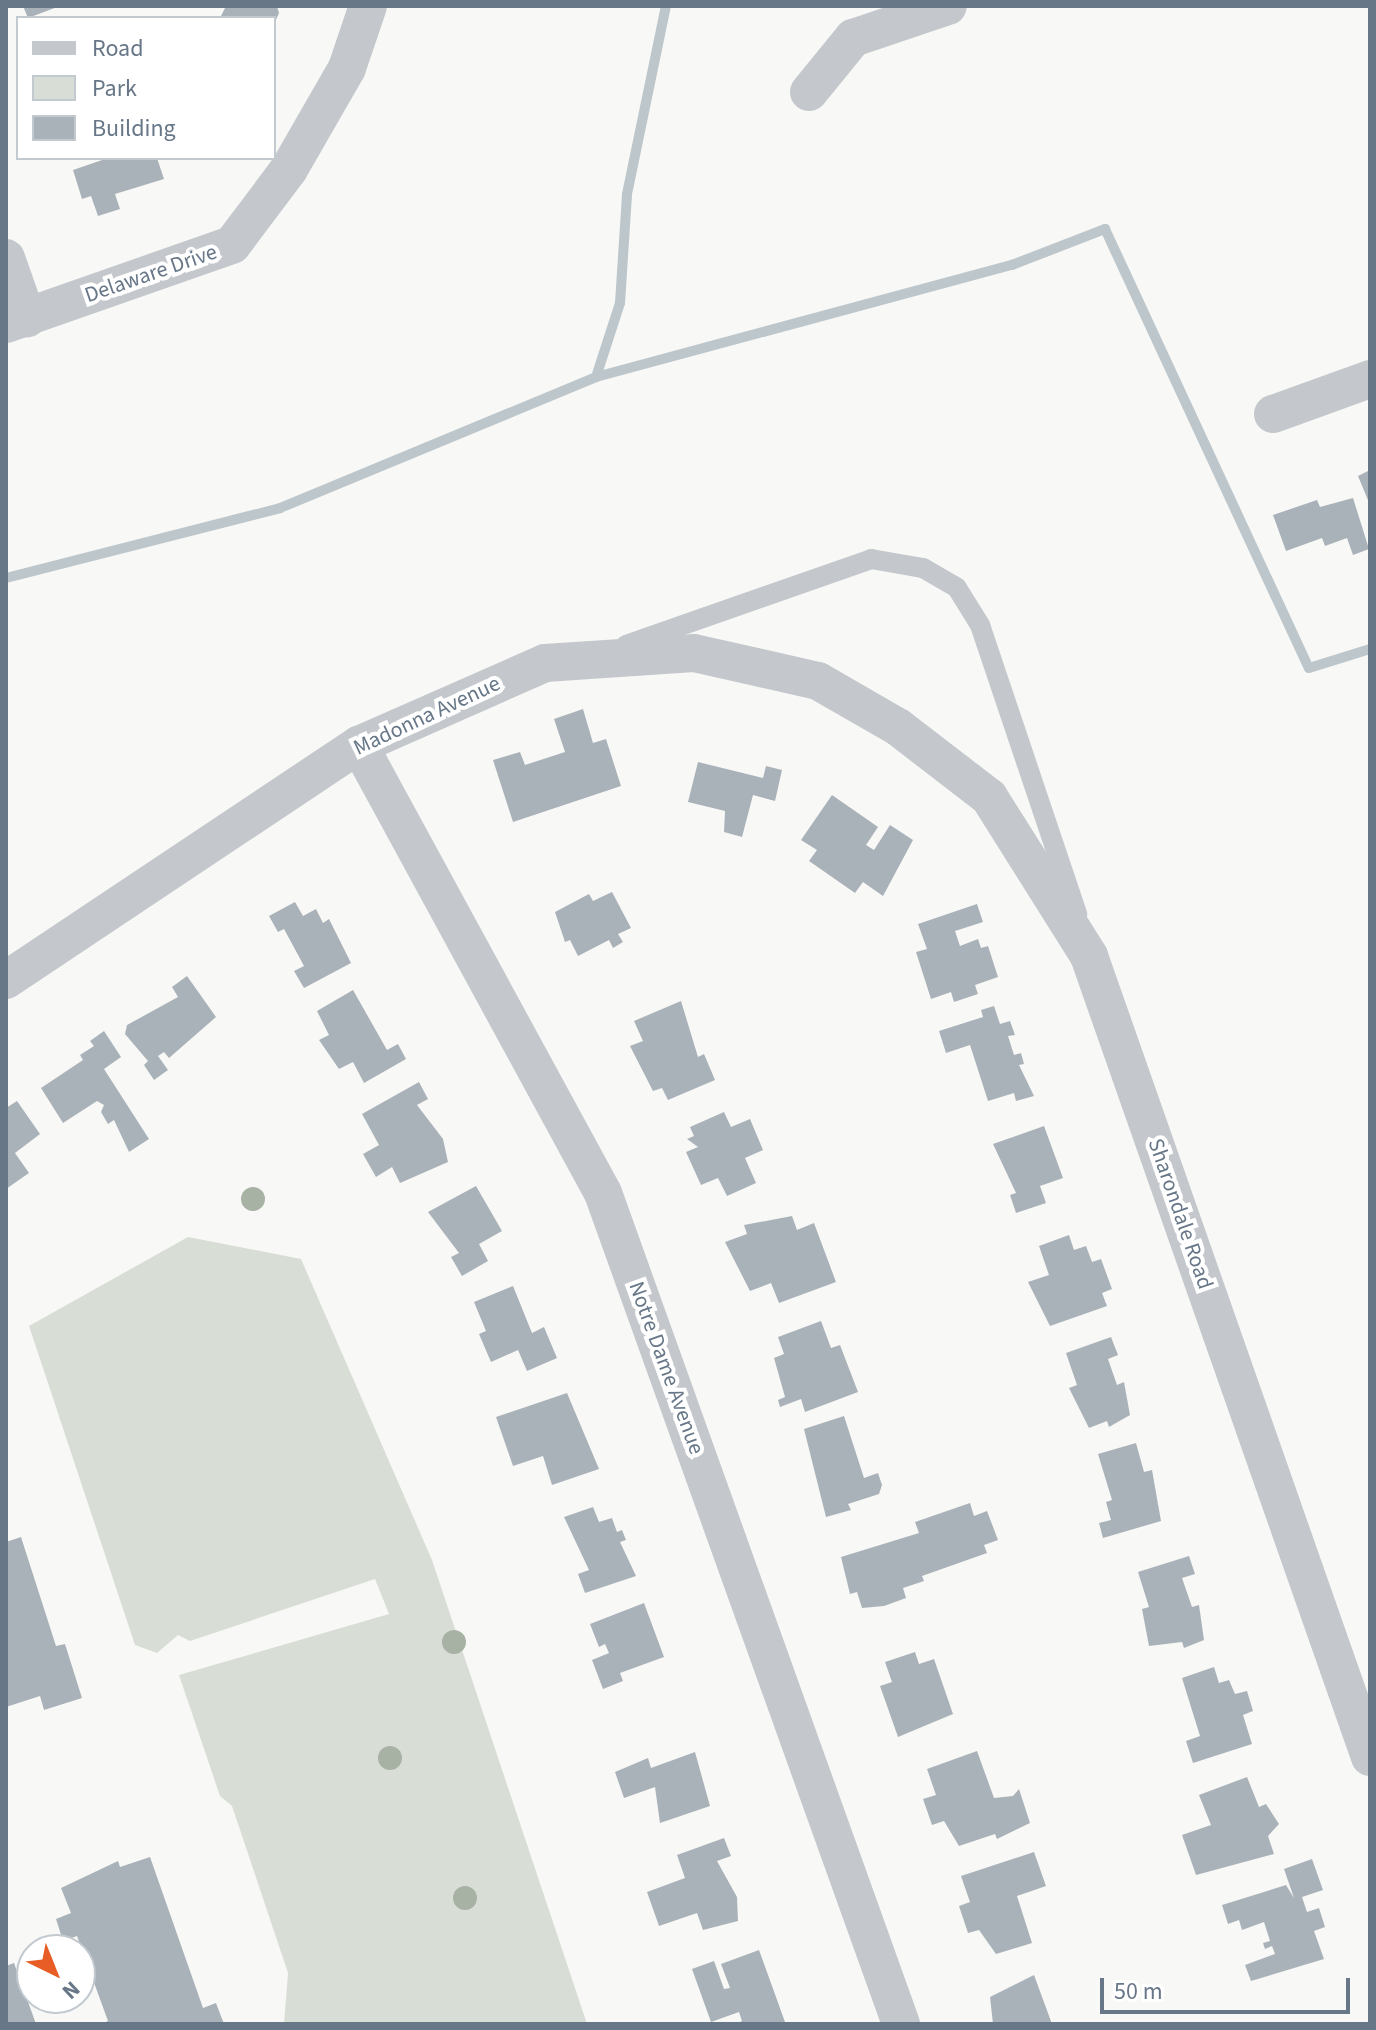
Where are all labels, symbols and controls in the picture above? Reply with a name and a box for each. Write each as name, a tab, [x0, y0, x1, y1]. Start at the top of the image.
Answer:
legend	[16, 16, 276, 160]
text: Road	[92, 31, 144, 66]
text: Park	[92, 71, 137, 106]
text: Building	[92, 111, 176, 146]
street label: Delaware Drive	[81, 239, 221, 309]
street label: Madonna Avenue	[350, 671, 504, 761]
street label: Sharondale Road	[1142, 1135, 1218, 1293]
street label: Notre Dame Avenue	[622, 1278, 710, 1458]
north arrow	[16, 1934, 96, 2014]
scale bar	[1104, 1962, 1354, 2012]
text: N	[55, 1973, 87, 2007]
text: 50 m	[1114, 1974, 1163, 2009]

